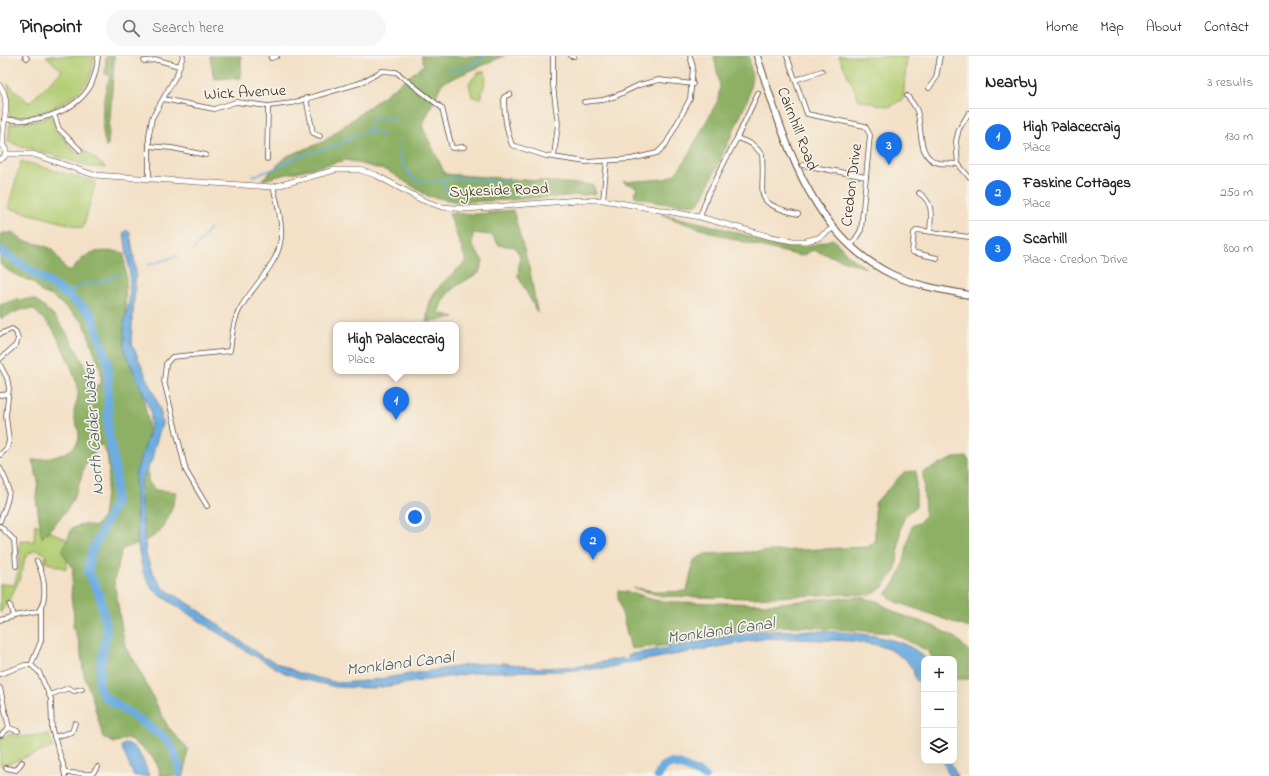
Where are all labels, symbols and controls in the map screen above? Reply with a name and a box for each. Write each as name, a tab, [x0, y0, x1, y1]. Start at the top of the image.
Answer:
search box	[106, 10, 386, 46]
text: Pinpoint	[20, 14, 82, 41]
icon: search	[120, 17, 142, 39]
text: Search here	[152, 17, 224, 39]
text: Home	[1046, 17, 1078, 38]
text: Map	[1100, 17, 1124, 38]
text: About	[1146, 17, 1182, 38]
text: Contact	[1204, 17, 1249, 38]
text: Nearby	[985, 70, 1037, 95]
text: 3 results	[1207, 73, 1253, 92]
street label: Wick Avenue	[203, 79, 287, 107]
street label: Cairnhill Road	[770, 84, 824, 174]
text: High Palacecraig	[1023, 116, 1120, 138]
text: 1	[996, 127, 1000, 146]
text: 130 m	[1225, 127, 1253, 146]
pin: 3	[876, 132, 902, 165]
text: Place	[1023, 138, 1051, 157]
street label: Credon Drive	[835, 141, 869, 228]
text: Faskine Cottages	[1023, 172, 1131, 194]
street label: Sykeside Road	[449, 177, 549, 205]
text: 2	[995, 183, 1001, 202]
text: 250 m	[1220, 183, 1253, 202]
text: Place	[1023, 194, 1051, 213]
text: Scarhill	[1023, 228, 1067, 250]
text: 3	[995, 239, 1001, 258]
text: 800 m	[1224, 239, 1253, 258]
text: Place · Credon Drive	[1023, 250, 1128, 269]
popup	[333, 322, 459, 374]
text: High Palacecraig	[347, 328, 445, 350]
text: Place	[347, 350, 375, 369]
water label: North Calder Water	[77, 359, 111, 496]
pin: 1	[383, 387, 409, 420]
your location	[405, 507, 425, 527]
pin: 2	[580, 527, 606, 560]
water label: Monkland Canal	[666, 611, 778, 651]
water label: Monkland Canal	[345, 645, 457, 683]
map controls	[921, 656, 957, 764]
button: +	[921, 656, 957, 692]
button: −	[921, 692, 957, 728]
button: layers	[921, 728, 957, 764]

